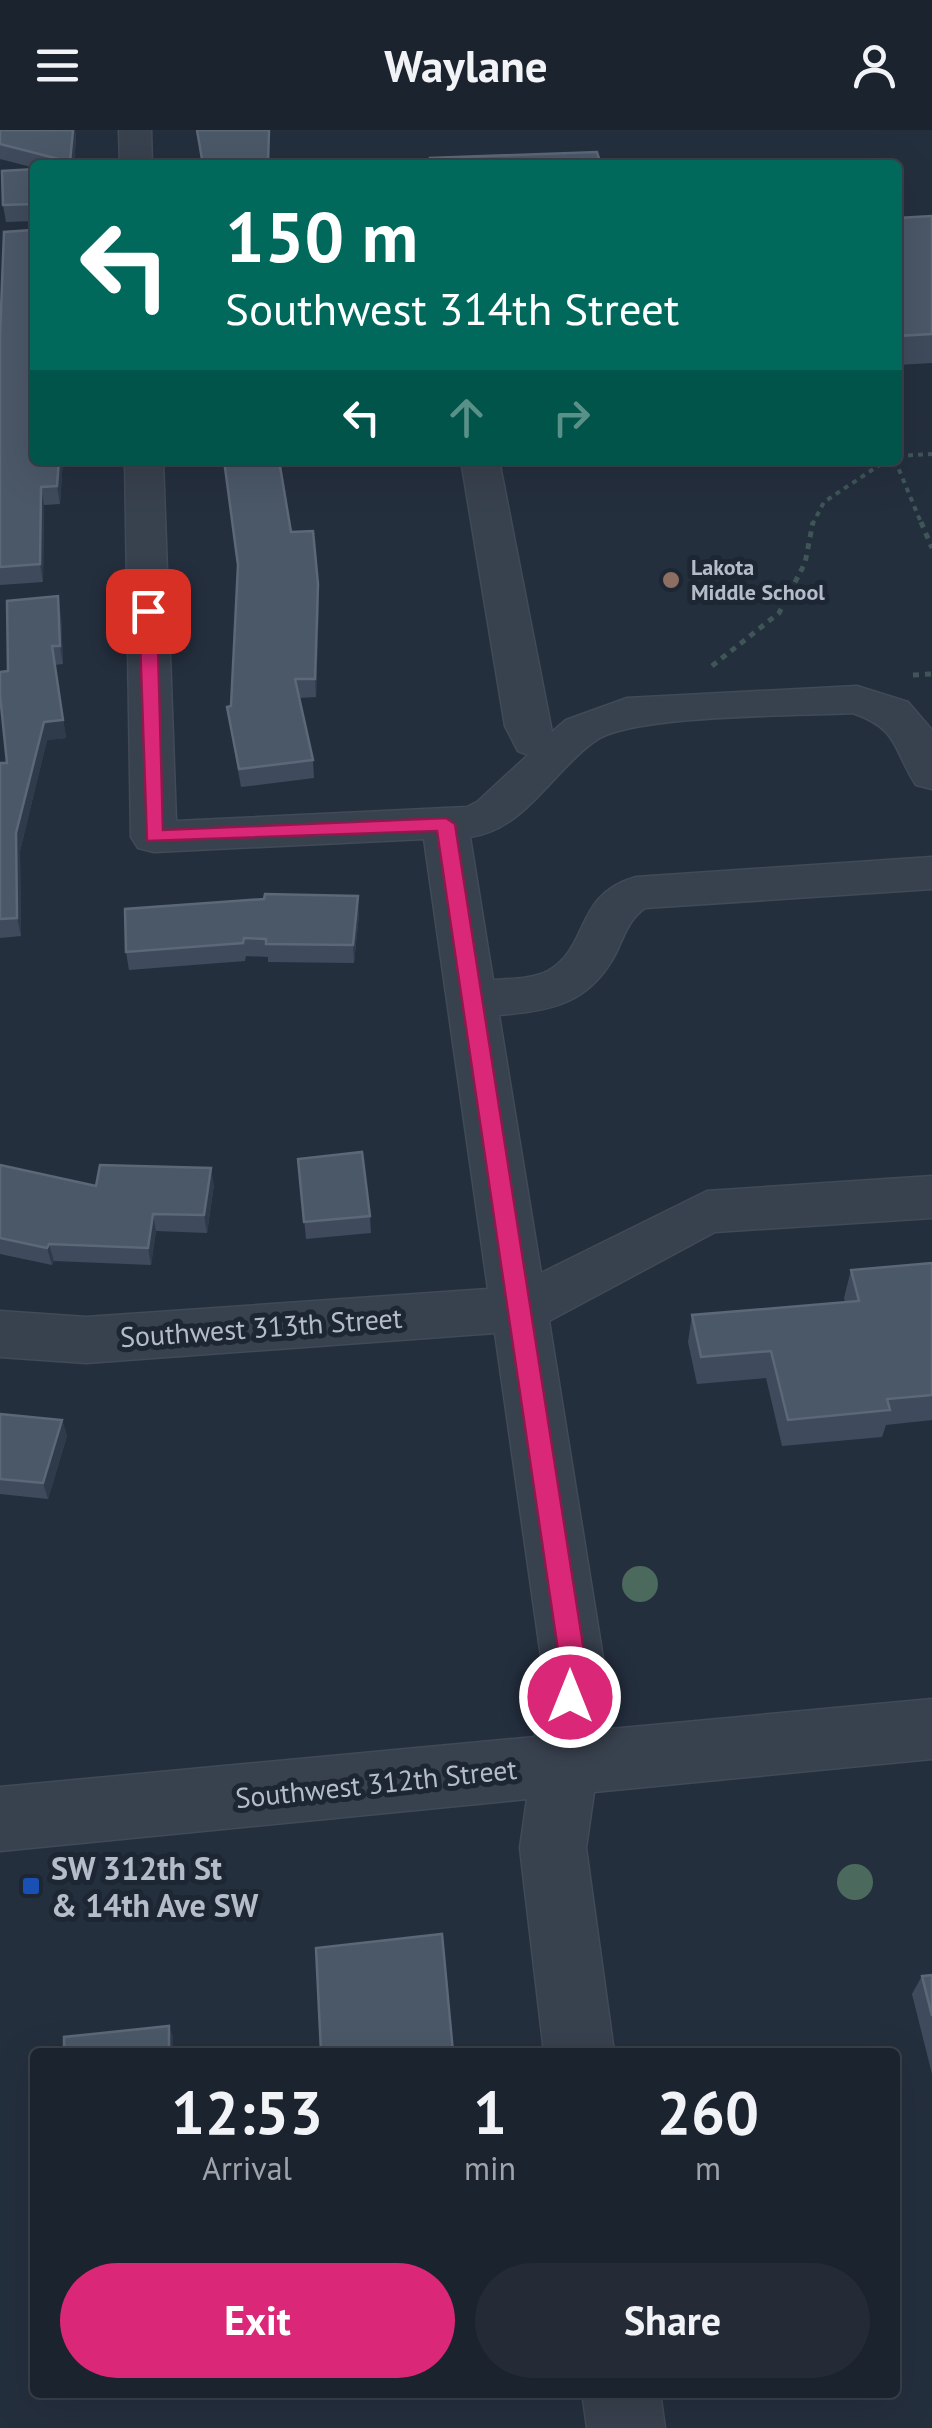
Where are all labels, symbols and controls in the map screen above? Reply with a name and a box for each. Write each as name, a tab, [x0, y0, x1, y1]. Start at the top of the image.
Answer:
text: Waylane	[384, 36, 548, 94]
icon: menu	[30, 38, 85, 93]
icon: person	[847, 38, 902, 93]
text: 150 m	[225, 191, 418, 281]
icon: left	[60, 200, 190, 330]
text: Southwest 314th Street	[225, 279, 679, 337]
icon: left	[334, 390, 389, 445]
icon: ahead	[439, 390, 494, 445]
icon: right	[544, 390, 599, 445]
place label: Lakota Middle School	[691, 553, 825, 606]
pin	[106, 569, 191, 654]
marker: Lakota Middle School	[660, 569, 682, 591]
icon: arrive	[121, 584, 176, 639]
street label: Southwest 313th Street	[119, 1299, 404, 1355]
position arrow	[518, 1645, 622, 1749]
street label: Southwest 312th Street	[234, 1750, 519, 1816]
place label: SW 312th St & 14th Ave SW	[51, 1847, 259, 1926]
marker: SW 312th St & 14th Ave SW	[20, 1875, 42, 1897]
text: 12:53	[171, 2073, 323, 2151]
text: 1	[473, 2073, 507, 2151]
text: 260	[657, 2073, 759, 2151]
text: Arrival	[202, 2147, 292, 2189]
text: min	[464, 2147, 516, 2189]
text: m	[695, 2147, 721, 2189]
button: Exit	[60, 2263, 455, 2378]
button: Share	[475, 2263, 870, 2378]

